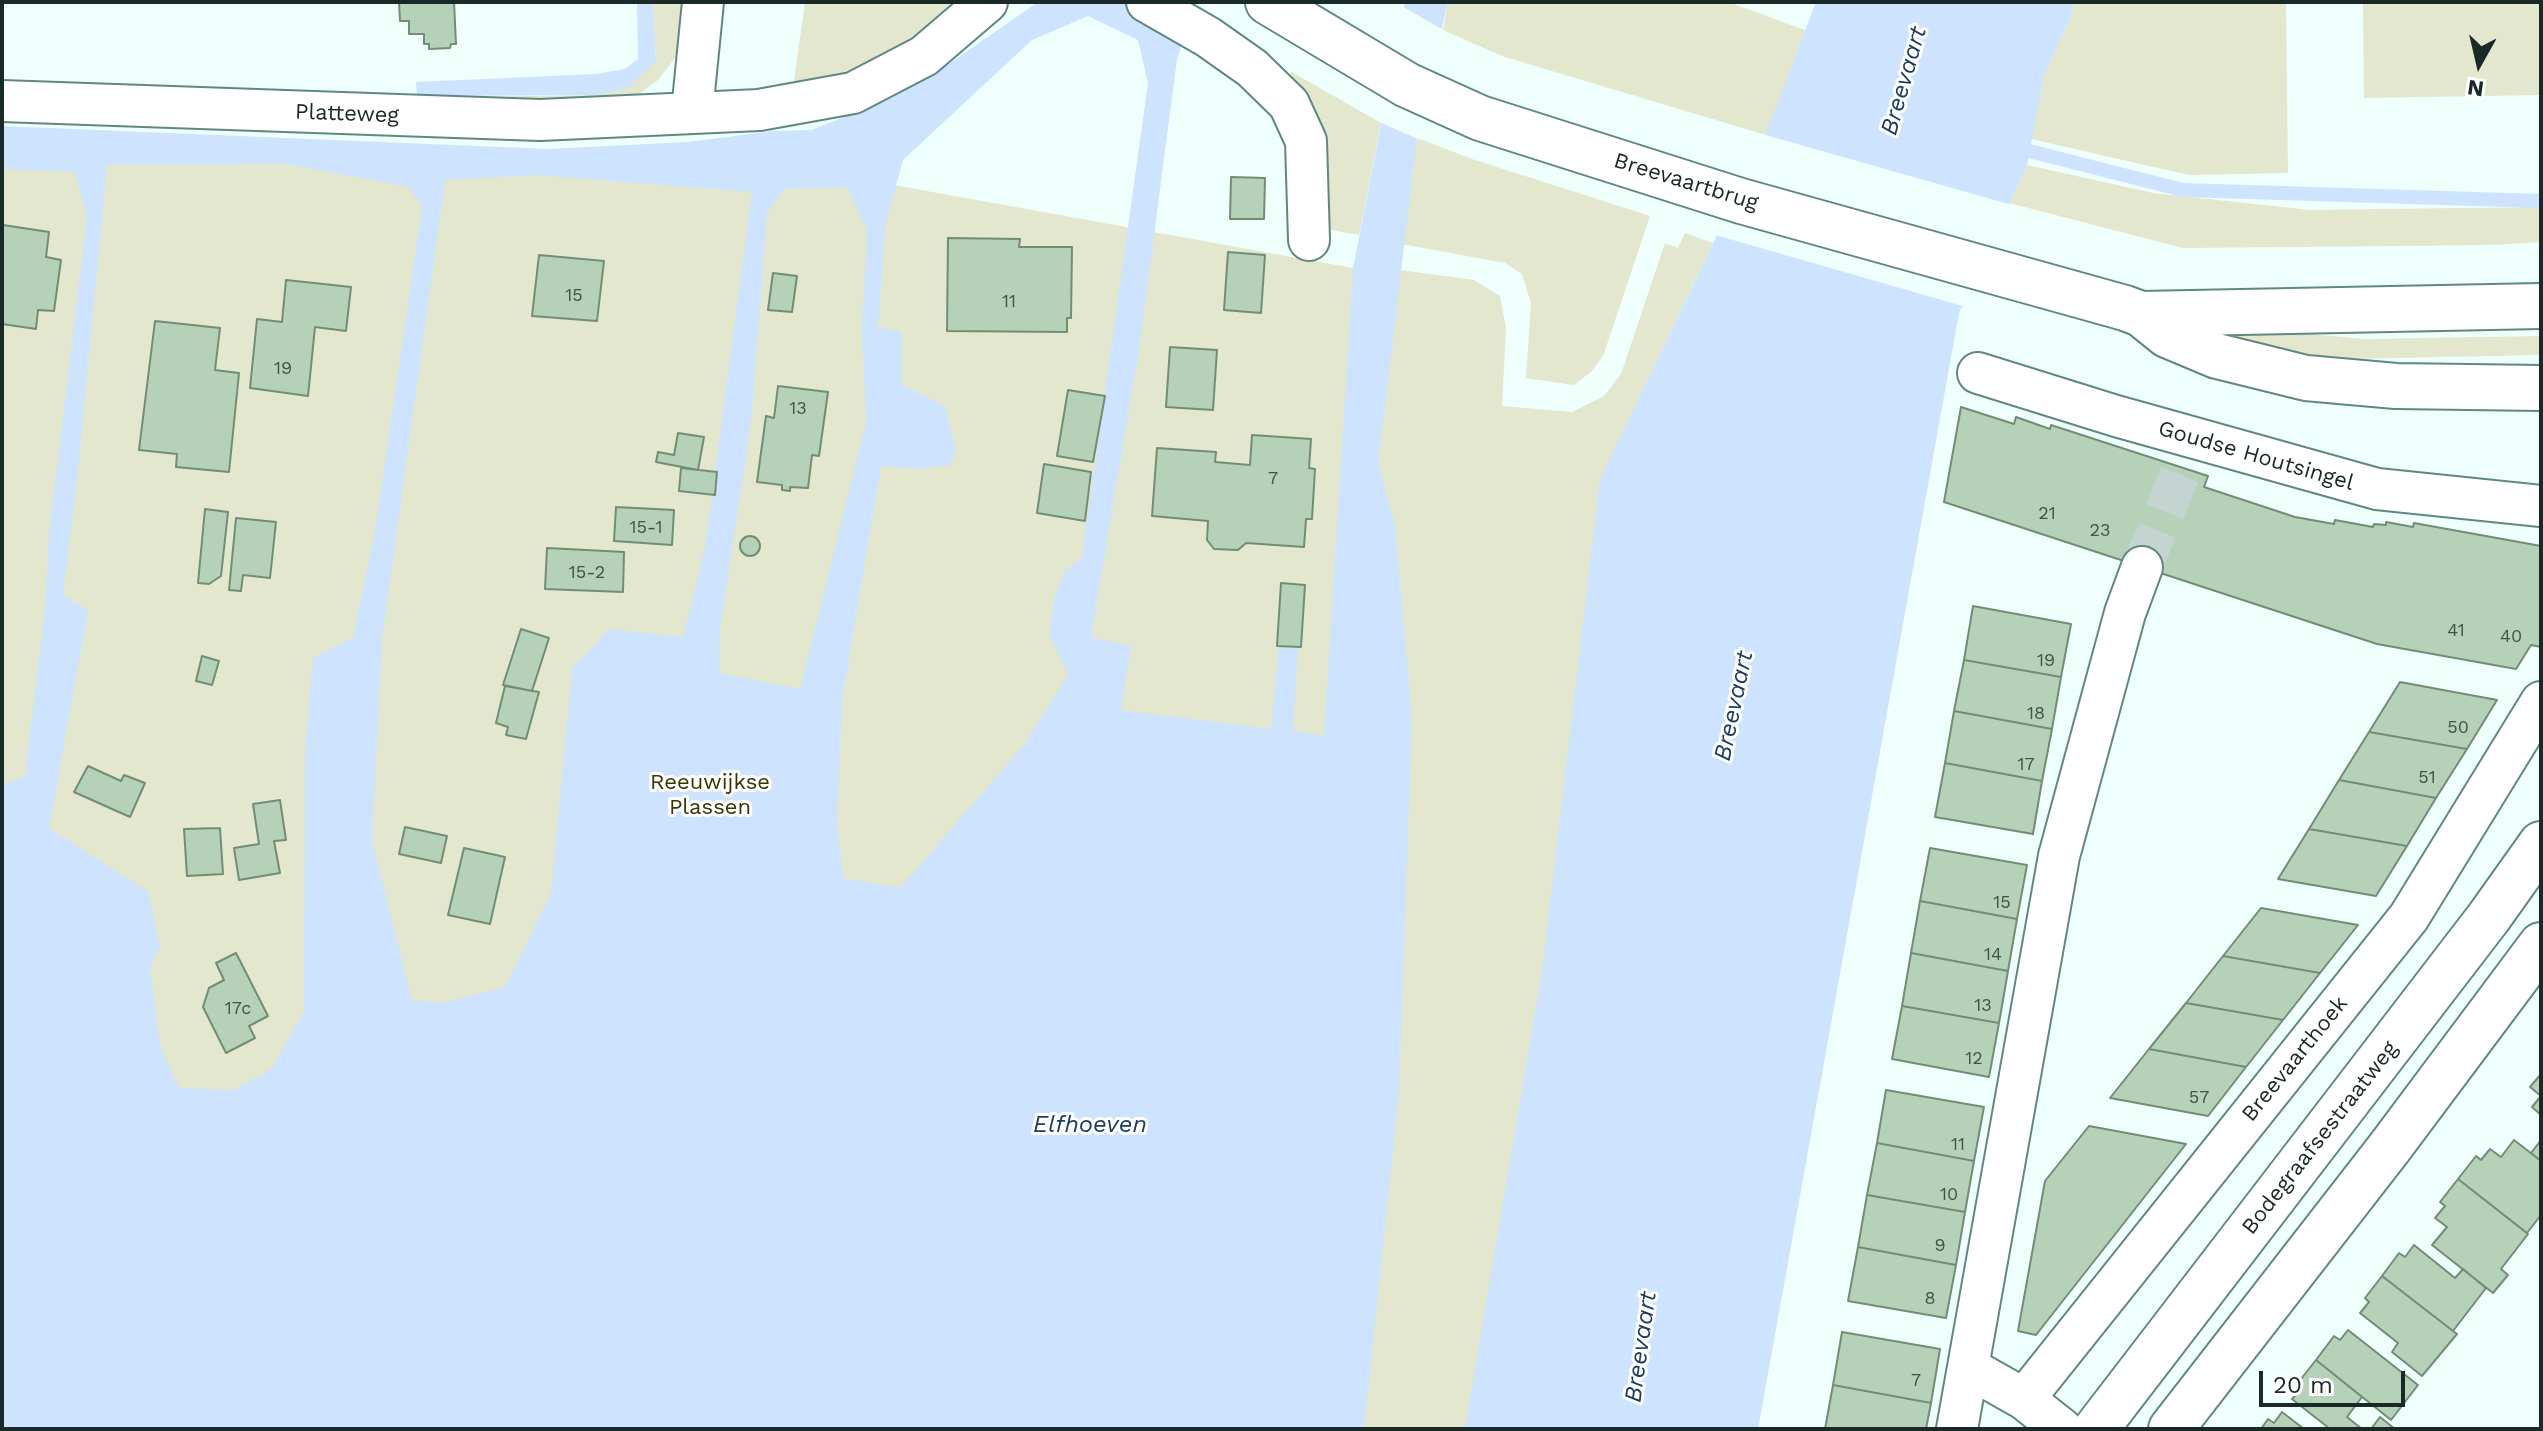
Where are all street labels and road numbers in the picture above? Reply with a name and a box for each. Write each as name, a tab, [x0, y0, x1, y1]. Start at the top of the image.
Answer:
street label: Platteweg	[295, 99, 399, 129]
street label: Breevaartbrug	[1611, 147, 1761, 217]
street label: Goudse Houtsingel	[2155, 415, 2357, 497]
street label: Breevaarthoek	[2236, 991, 2354, 1127]
street label: Bodegraafsestraatweg	[2236, 1036, 2404, 1240]

